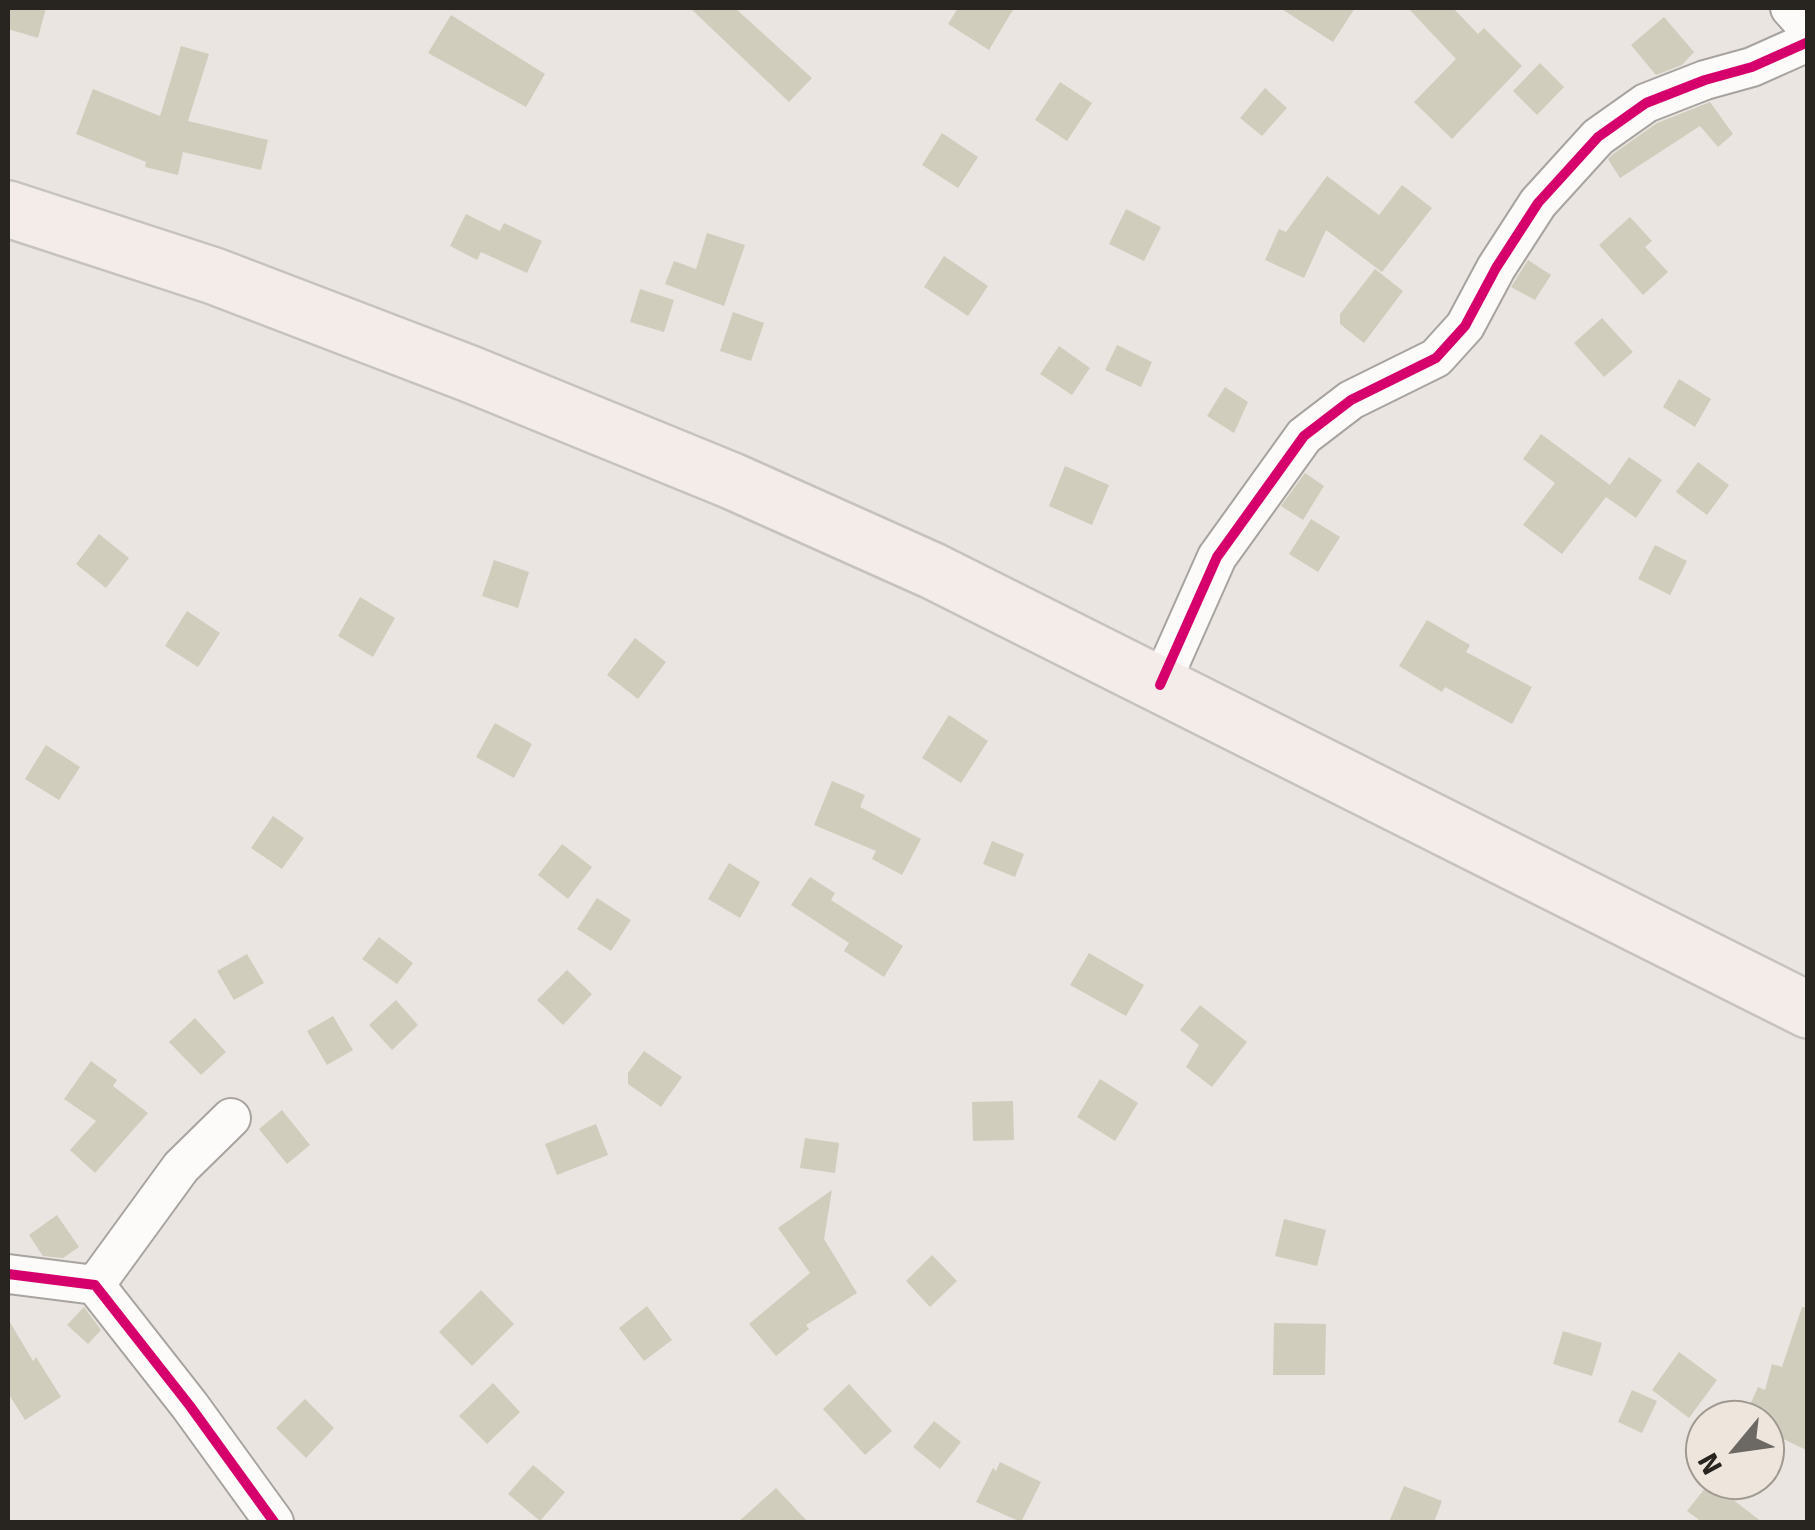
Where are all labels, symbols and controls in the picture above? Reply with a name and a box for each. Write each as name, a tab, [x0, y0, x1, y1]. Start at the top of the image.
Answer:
north arrow	[1685, 1400, 1785, 1500]
text: N	[1691, 1447, 1730, 1480]

